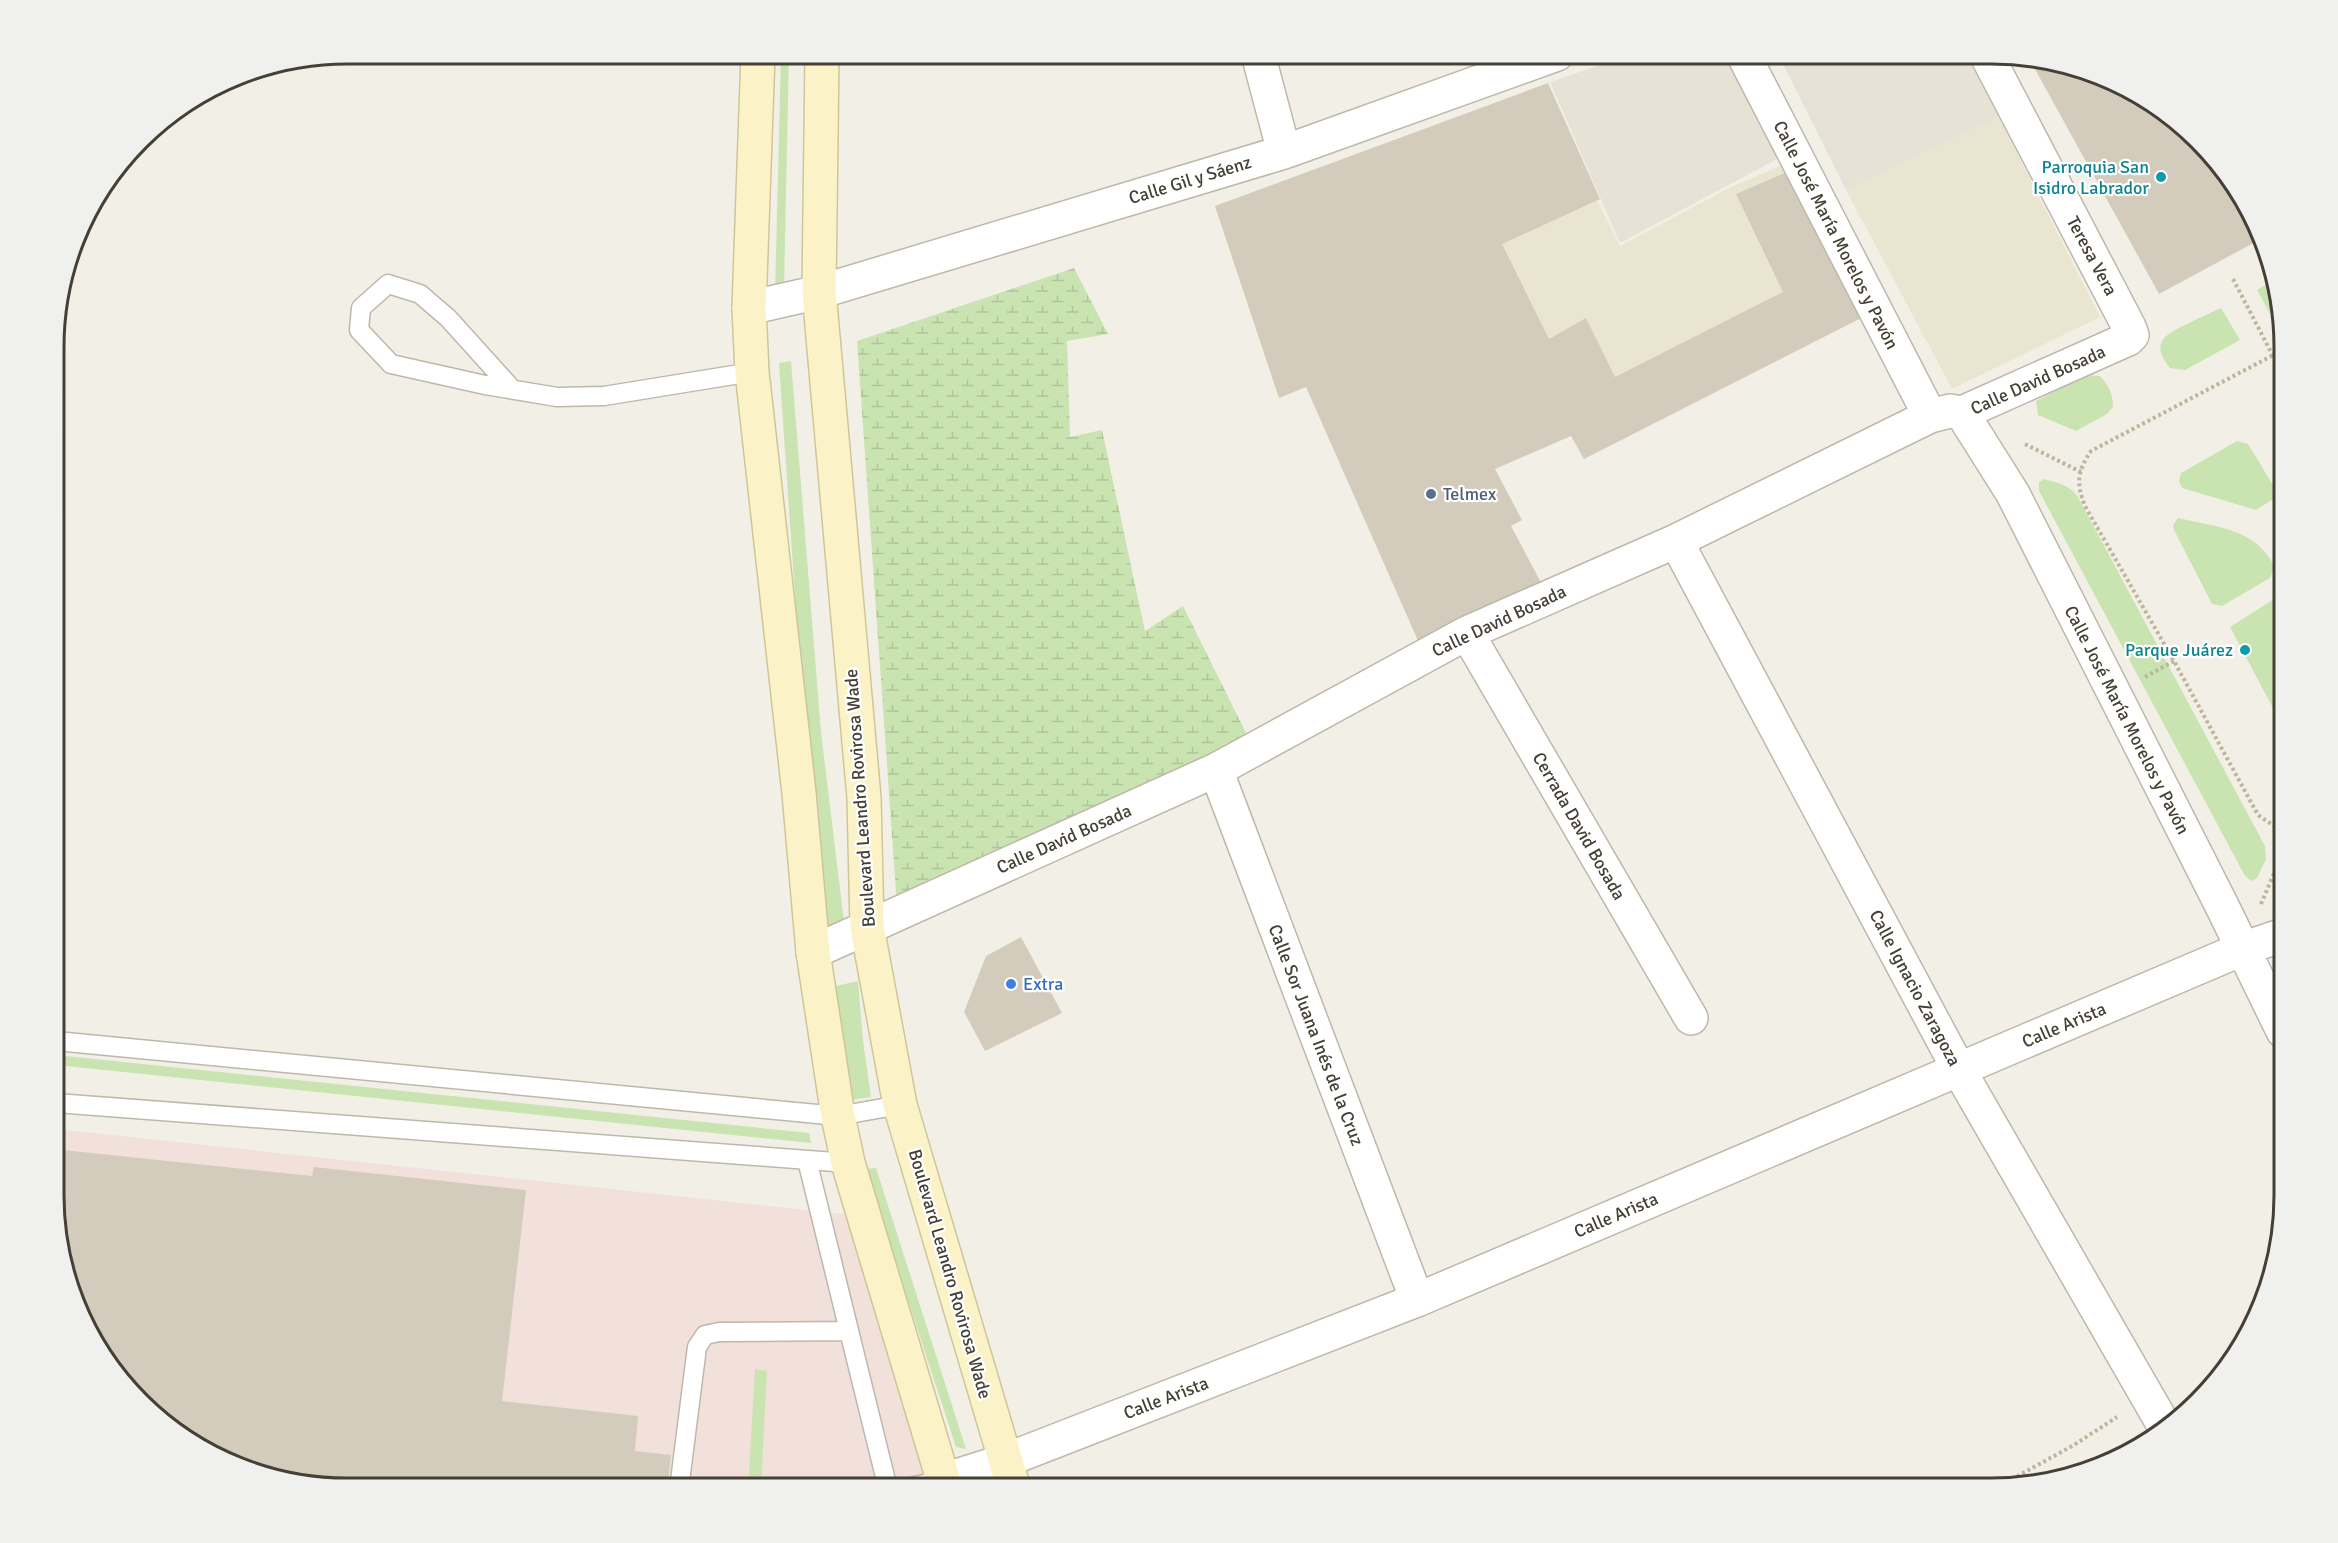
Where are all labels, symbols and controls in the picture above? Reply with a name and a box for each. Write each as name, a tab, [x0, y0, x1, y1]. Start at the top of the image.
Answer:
street label: Calle José María Morelos y Pavón	[1769, 117, 1903, 353]
street label: Calle Gil y Sáenz	[1126, 151, 1254, 209]
place label: Parroquia San Isidro Labrador	[2033, 156, 2149, 199]
marker: Parroquia San Isidro Labrador	[2154, 170, 2168, 184]
street label: Teresa Vera	[2062, 213, 2122, 299]
street label: Calle David Bosada	[1967, 340, 2109, 420]
place label: Telmex	[1443, 483, 1497, 505]
marker: Telmex	[1424, 487, 1438, 501]
street label: Calle David Bosada	[1428, 580, 1570, 662]
street label: Calle José María Morelos y Pavón	[2060, 602, 2194, 838]
place label: Parque Juárez	[2125, 639, 2233, 661]
marker: Parque Juárez	[2238, 643, 2252, 657]
street label: Boulevard Leandro Rovirosa Wade	[840, 668, 880, 928]
street label: Cerrada David Bosada	[1528, 748, 1630, 904]
street label: Calle David Bosada	[993, 799, 1135, 879]
street label: Calle Ignacio Zaragoza	[1864, 906, 1966, 1070]
street label: Calle Sor Juana Inés de la Cruz	[1264, 921, 1368, 1149]
place label: Extra	[1023, 973, 1063, 995]
marker: Extra	[1004, 977, 1018, 991]
street label: Calle Arista	[2019, 997, 2109, 1053]
street label: Boulevard Leandro Rovirosa Wade	[904, 1147, 996, 1401]
street label: Calle Arista	[1571, 1187, 1661, 1243]
street label: Calle Arista	[1120, 1372, 1212, 1424]

